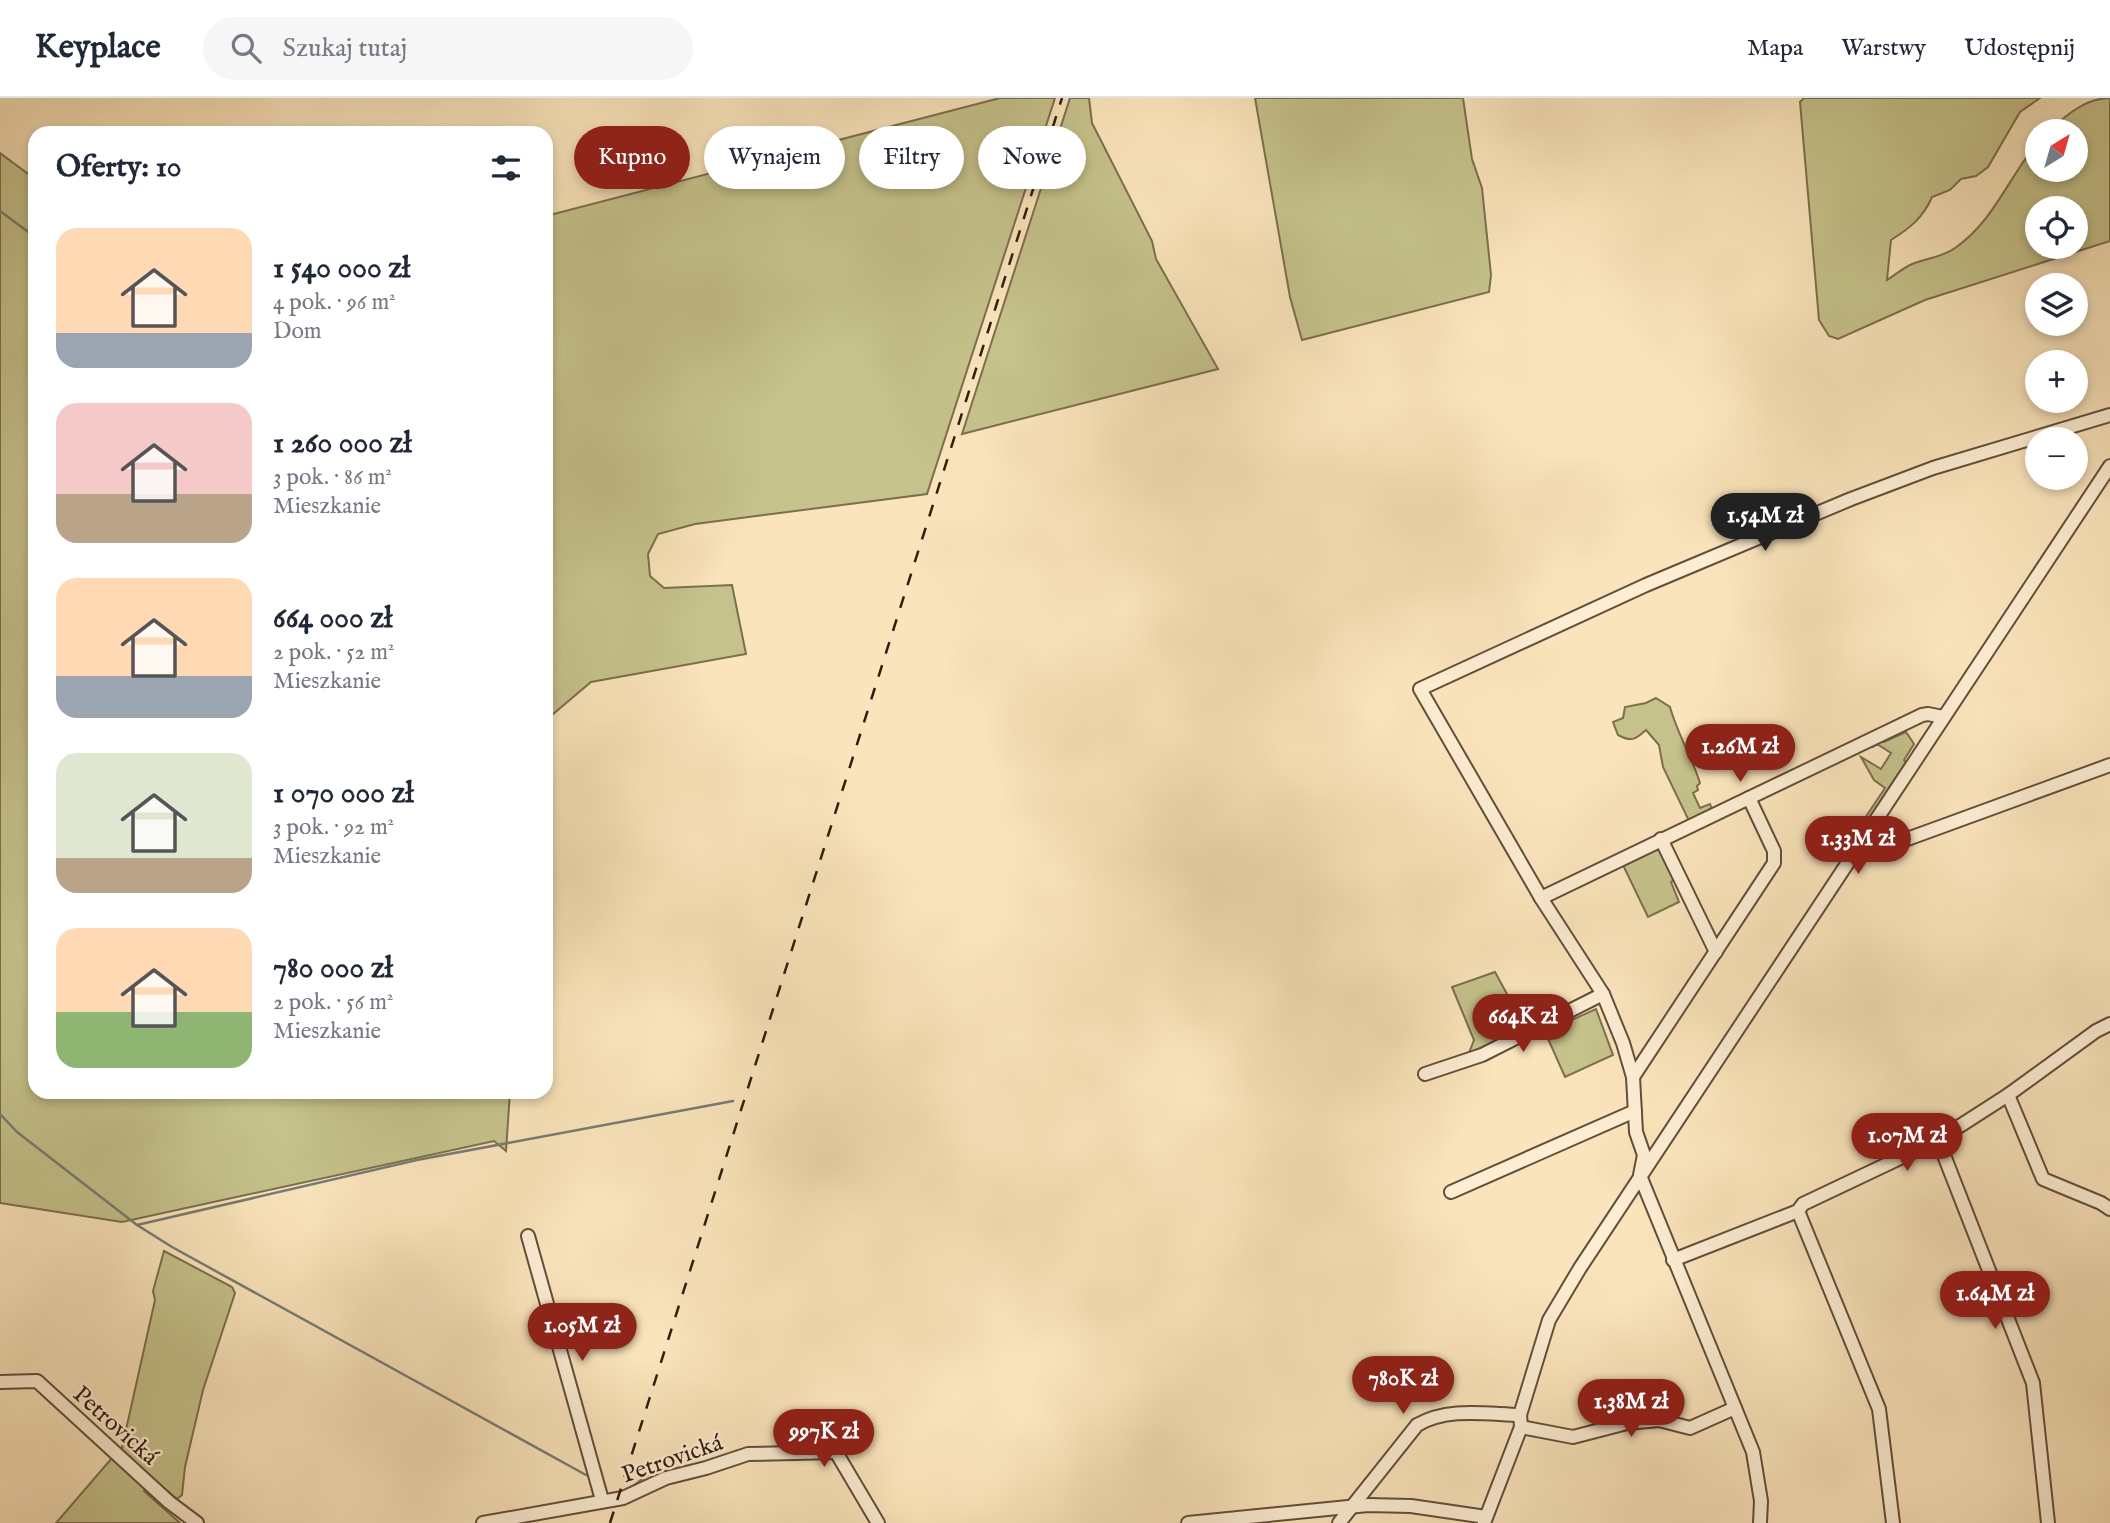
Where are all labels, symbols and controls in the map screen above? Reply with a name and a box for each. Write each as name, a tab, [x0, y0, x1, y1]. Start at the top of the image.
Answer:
search box	[203, 17, 693, 80]
text: Keyplace	[35, 27, 161, 69]
icon: search	[227, 29, 265, 67]
text: Szukaj tutaj	[283, 32, 407, 65]
text: Mapa	[1747, 33, 1803, 64]
text: Warstwy	[1841, 33, 1926, 64]
text: Udostępnij	[1964, 33, 2075, 64]
north arrow	[2025, 119, 2088, 182]
map controls	[2025, 119, 2088, 490]
chip: Kupno	[574, 126, 690, 189]
chip: Wynajem	[704, 126, 845, 189]
chip: Filtry	[859, 126, 964, 189]
chip: Nowe	[978, 126, 1086, 189]
text: Oferty: 10	[56, 149, 182, 187]
icon: filters	[487, 149, 525, 187]
button: locate	[2025, 196, 2088, 259]
text: 1 540 000 zł	[273, 250, 410, 288]
icon: home	[112, 256, 196, 340]
button: layers	[2025, 273, 2088, 336]
text: 4 pok. · 96 m²	[273, 288, 396, 317]
text: Dom	[273, 317, 322, 346]
button: +	[2025, 350, 2088, 413]
text: 1 260 000 zł	[273, 425, 412, 463]
button: −	[2025, 427, 2088, 490]
icon: home	[112, 431, 196, 515]
text: 3 pok. · 86 m²	[273, 463, 392, 492]
text: Mieszkanie	[273, 492, 381, 521]
pin: 1.54M zł	[1693, 494, 1837, 553]
text: 1.54M zł	[1727, 501, 1803, 530]
text: 664 000 zł	[273, 600, 392, 638]
icon: home	[112, 606, 196, 690]
text: 2 pok. · 52 m²	[273, 638, 395, 667]
text: Mieszkanie	[273, 667, 381, 696]
pin: 1.26M zł	[1668, 724, 1812, 784]
text: 1.26M zł	[1701, 732, 1779, 761]
text: 1 070 000 zł	[273, 775, 414, 813]
icon: home	[112, 781, 196, 865]
text: 3 pok. · 92 m²	[273, 813, 394, 842]
pin: 1.33M zł	[1786, 816, 1930, 876]
text: 1.33M zł	[1821, 824, 1895, 853]
text: Mieszkanie	[273, 842, 381, 871]
text: 780 000 zł	[273, 950, 393, 988]
icon: home	[112, 956, 196, 1040]
text: 2 pok. · 56 m²	[273, 988, 393, 1017]
pin: 664K zł	[1458, 995, 1588, 1054]
text: 664K zł	[1488, 1002, 1558, 1031]
text: Mieszkanie	[273, 1017, 381, 1046]
pin: 1.07M zł	[1835, 1114, 1979, 1173]
text: 1.07M zł	[1867, 1121, 1947, 1150]
pin: 1.64M zł	[1923, 1272, 2067, 1331]
text: 1.64M zł	[1956, 1279, 2034, 1308]
pin: 1.05M zł	[510, 1304, 654, 1363]
text: 1.05M zł	[544, 1311, 620, 1340]
pin: 780K zł	[1338, 1356, 1468, 1416]
text: 780K zł	[1368, 1364, 1438, 1393]
street label: Petrovická	[66, 1380, 165, 1473]
pin: 1.38M zł	[1559, 1380, 1703, 1439]
text: 1.38M zł	[1594, 1387, 1668, 1416]
pin: 997K zł	[759, 1410, 889, 1469]
text: 997K zł	[789, 1417, 859, 1446]
street label: Petrovická	[618, 1427, 728, 1491]

